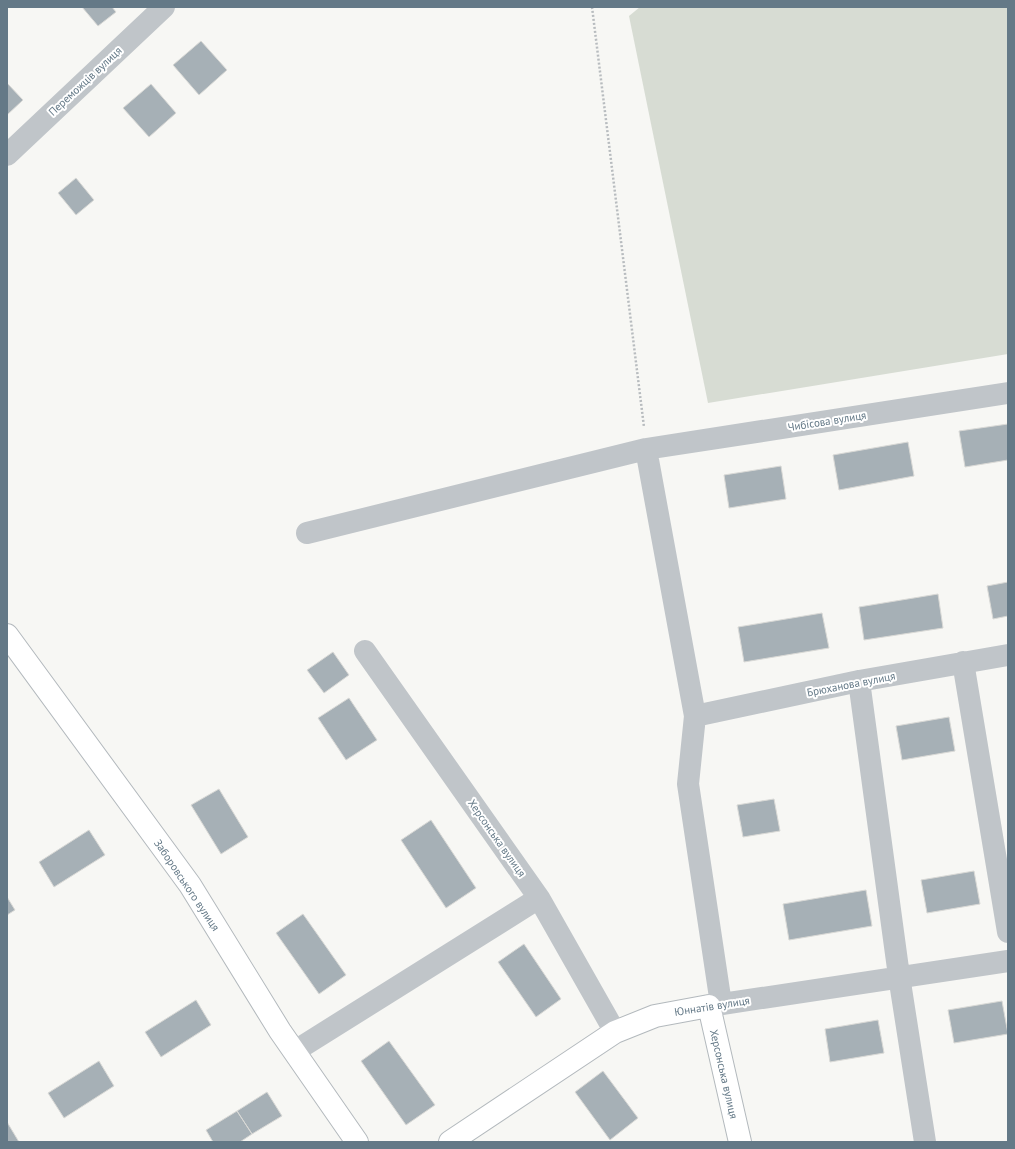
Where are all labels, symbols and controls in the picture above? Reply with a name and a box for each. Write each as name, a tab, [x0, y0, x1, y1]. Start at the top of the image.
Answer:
street label: Переможців вулиця	[45, 43, 125, 119]
street label: Чибісова вулиця	[787, 408, 867, 434]
street label: Брюханова вулиця	[806, 669, 896, 699]
street label: Херсонська вулиця	[465, 797, 529, 879]
street label: Заборовського вулиця	[151, 836, 223, 934]
street label: Юннатів вулиця	[673, 993, 751, 1019]
street label: Херсонська вулиця	[707, 1028, 741, 1120]

